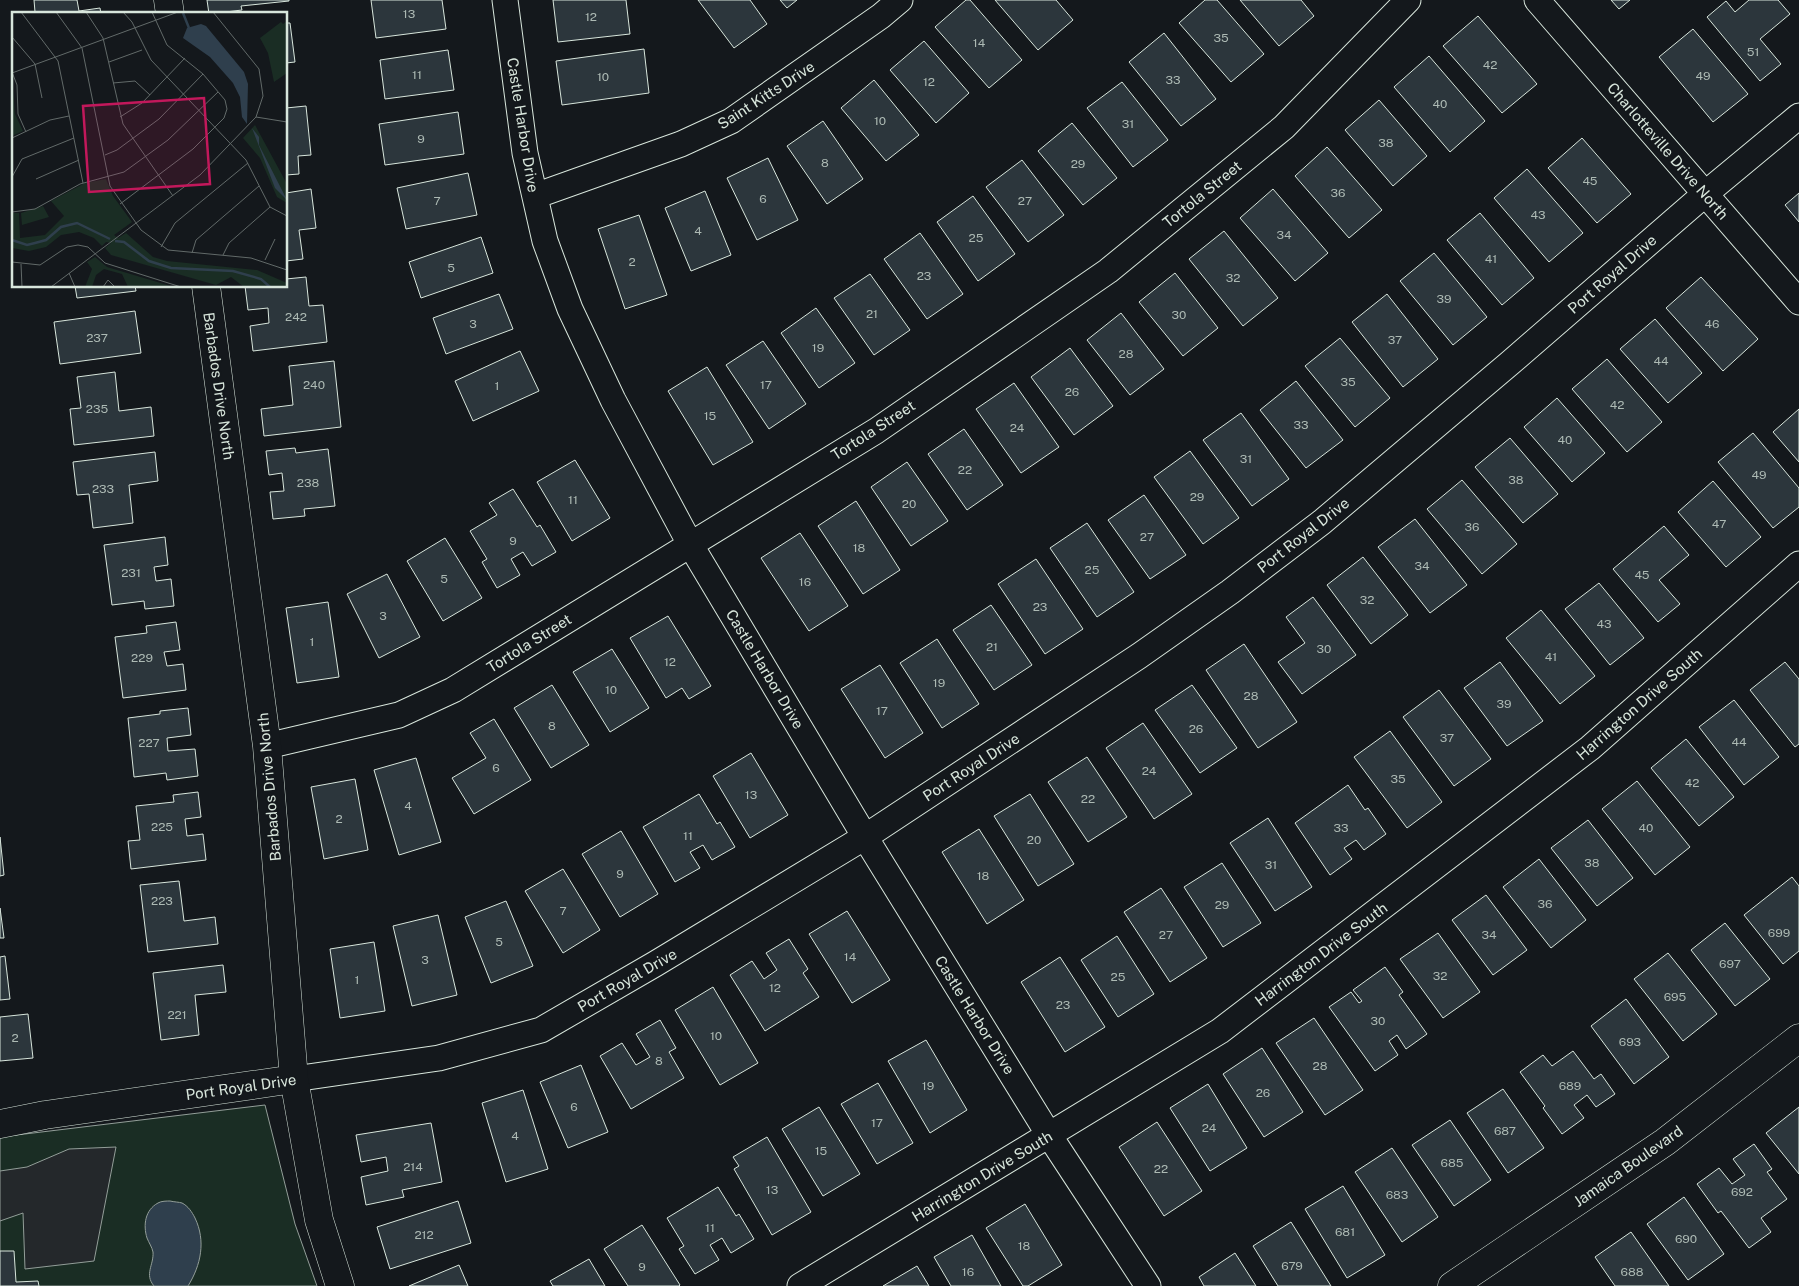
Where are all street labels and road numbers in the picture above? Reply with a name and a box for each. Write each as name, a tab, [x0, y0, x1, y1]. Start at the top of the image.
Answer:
street label: Castle Harbor Drive	[504, 56, 542, 194]
street label: Saint Kitts Drive	[714, 57, 818, 133]
street label: Charlotteville Drive North	[1604, 79, 1732, 223]
street label: Tortola Street	[1159, 157, 1245, 231]
street label: Port Royal Drive	[1564, 231, 1660, 317]
street label: Barbados Drive North	[200, 311, 238, 461]
street label: Tortola Street	[828, 397, 918, 463]
street label: Port Royal Drive	[1254, 494, 1352, 576]
street label: Castle Harbor Drive	[723, 606, 807, 732]
street label: Tortola Street	[484, 610, 574, 676]
street label: Harrington Drive South	[1573, 645, 1705, 763]
street label: Barbados Drive North	[254, 712, 284, 862]
street label: Port Royal Drive	[920, 729, 1022, 805]
street label: Harrington Drive South	[1252, 899, 1390, 1009]
street label: Port Royal Drive	[574, 945, 680, 1015]
street label: Castle Harbor Drive	[932, 953, 1018, 1077]
street label: Port Royal Drive	[185, 1071, 297, 1103]
street label: Jamaica Boulevard	[1570, 1122, 1686, 1210]
street label: Harrington Drive South	[909, 1127, 1055, 1225]

